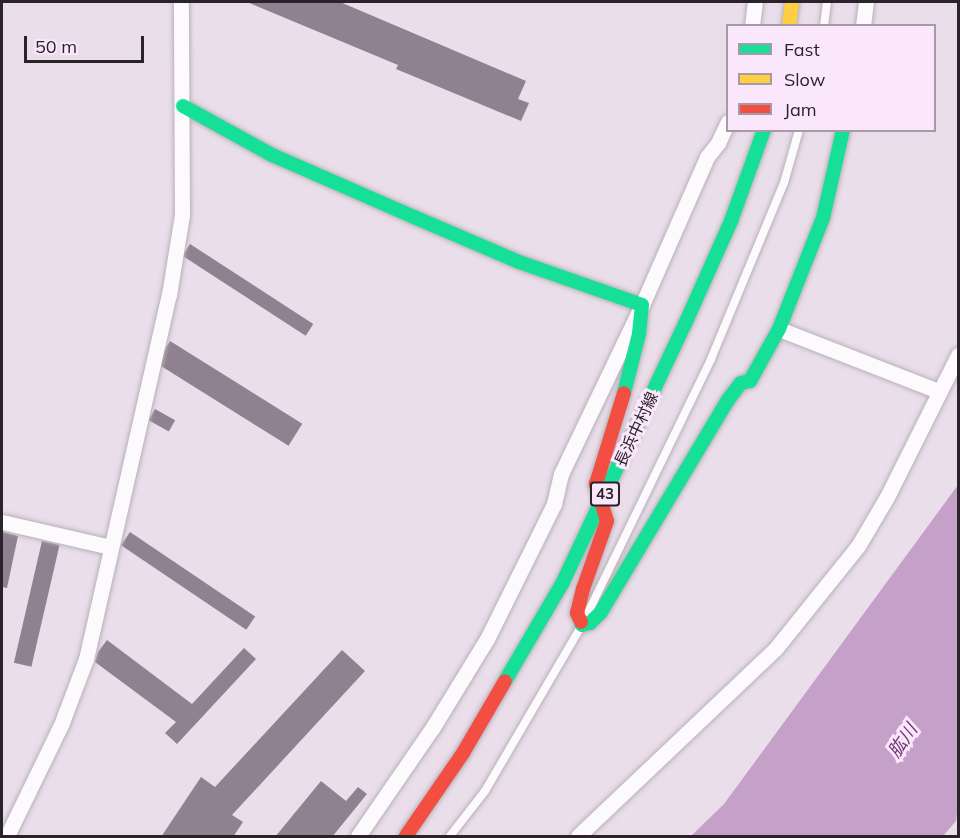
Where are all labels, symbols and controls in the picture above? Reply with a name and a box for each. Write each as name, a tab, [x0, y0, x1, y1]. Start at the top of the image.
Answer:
scale bar	[27, 24, 147, 62]
legend	[726, 24, 936, 132]
text: 50 m	[35, 35, 77, 58]
text: Fast	[784, 38, 820, 61]
text: Slow	[784, 68, 825, 91]
text: Jam	[784, 98, 817, 121]
street label: 長浜中村線	[610, 389, 662, 469]
road number: 43	[590, 482, 620, 506]
water label: 肱川	[884, 720, 922, 762]

